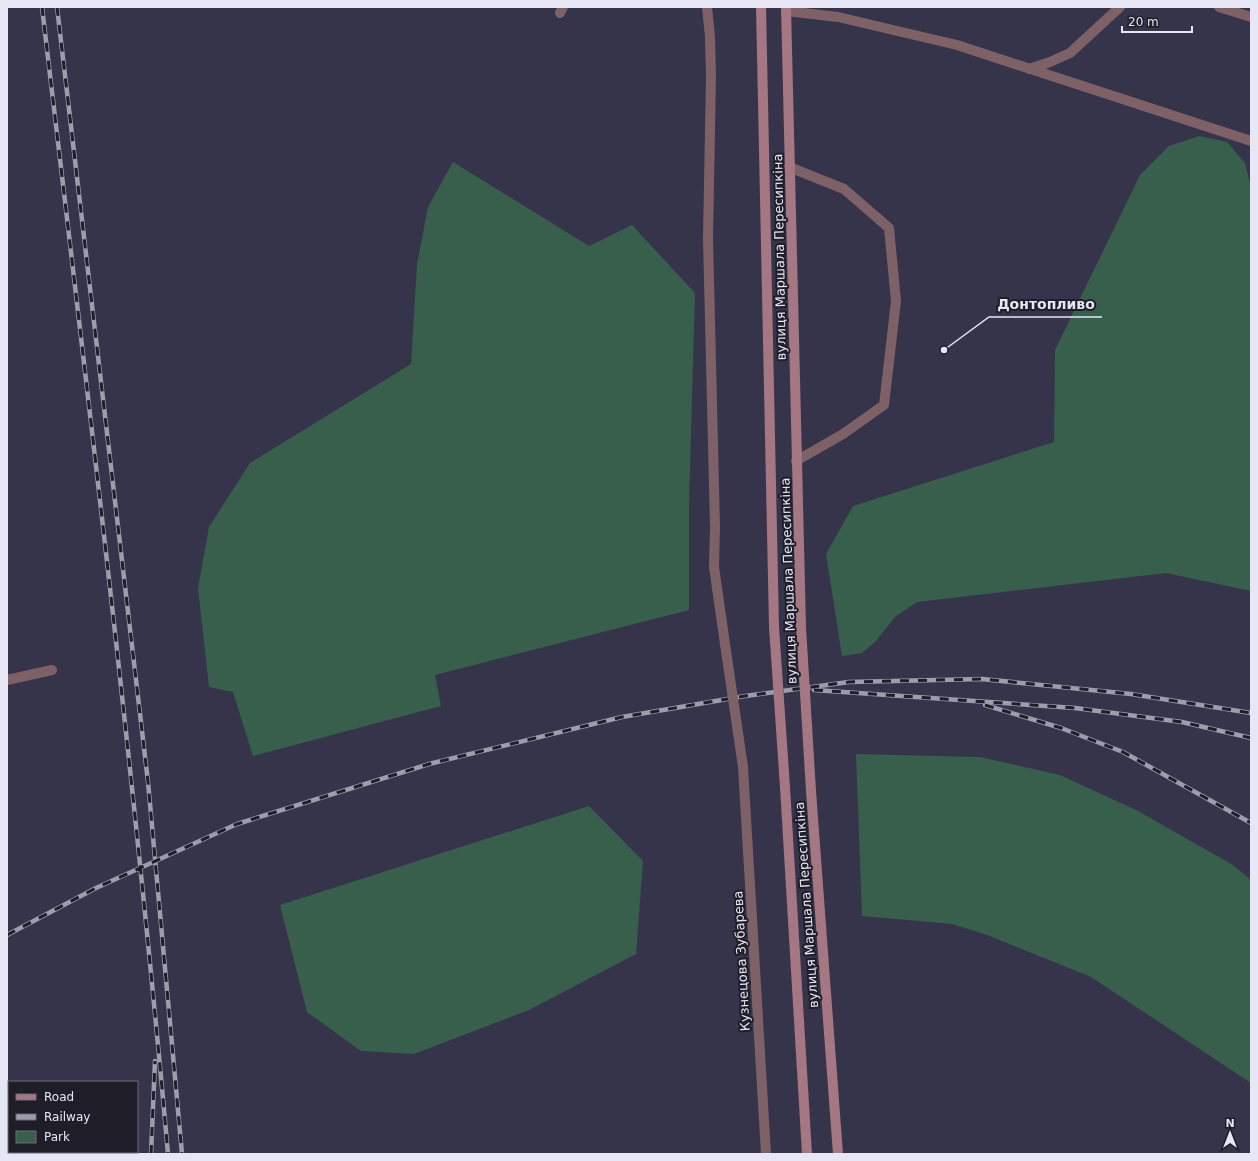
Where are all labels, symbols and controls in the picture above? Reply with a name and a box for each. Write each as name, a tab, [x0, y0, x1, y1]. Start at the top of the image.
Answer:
scale bar	[1122, 8, 1192, 34]
text: 20 m	[1128, 15, 1159, 29]
street label: вулиця Маршала Пересипкіна	[770, 154, 789, 360]
callout: Донтопливо	[989, 291, 1102, 317]
text: Донтопливо	[997, 296, 1095, 312]
street label: вулиця Маршала Пересипкіна	[777, 477, 800, 685]
street label: вулиця Маршала Пересипкіна	[792, 801, 821, 1009]
street label: Кузнецова Зубарева	[730, 890, 753, 1032]
legend	[8, 1081, 138, 1153]
text: Road	[44, 1090, 74, 1104]
text: Railway	[44, 1110, 90, 1124]
north arrow	[1210, 1113, 1250, 1153]
text: N	[1225, 1117, 1235, 1130]
text: Park	[44, 1130, 70, 1144]

